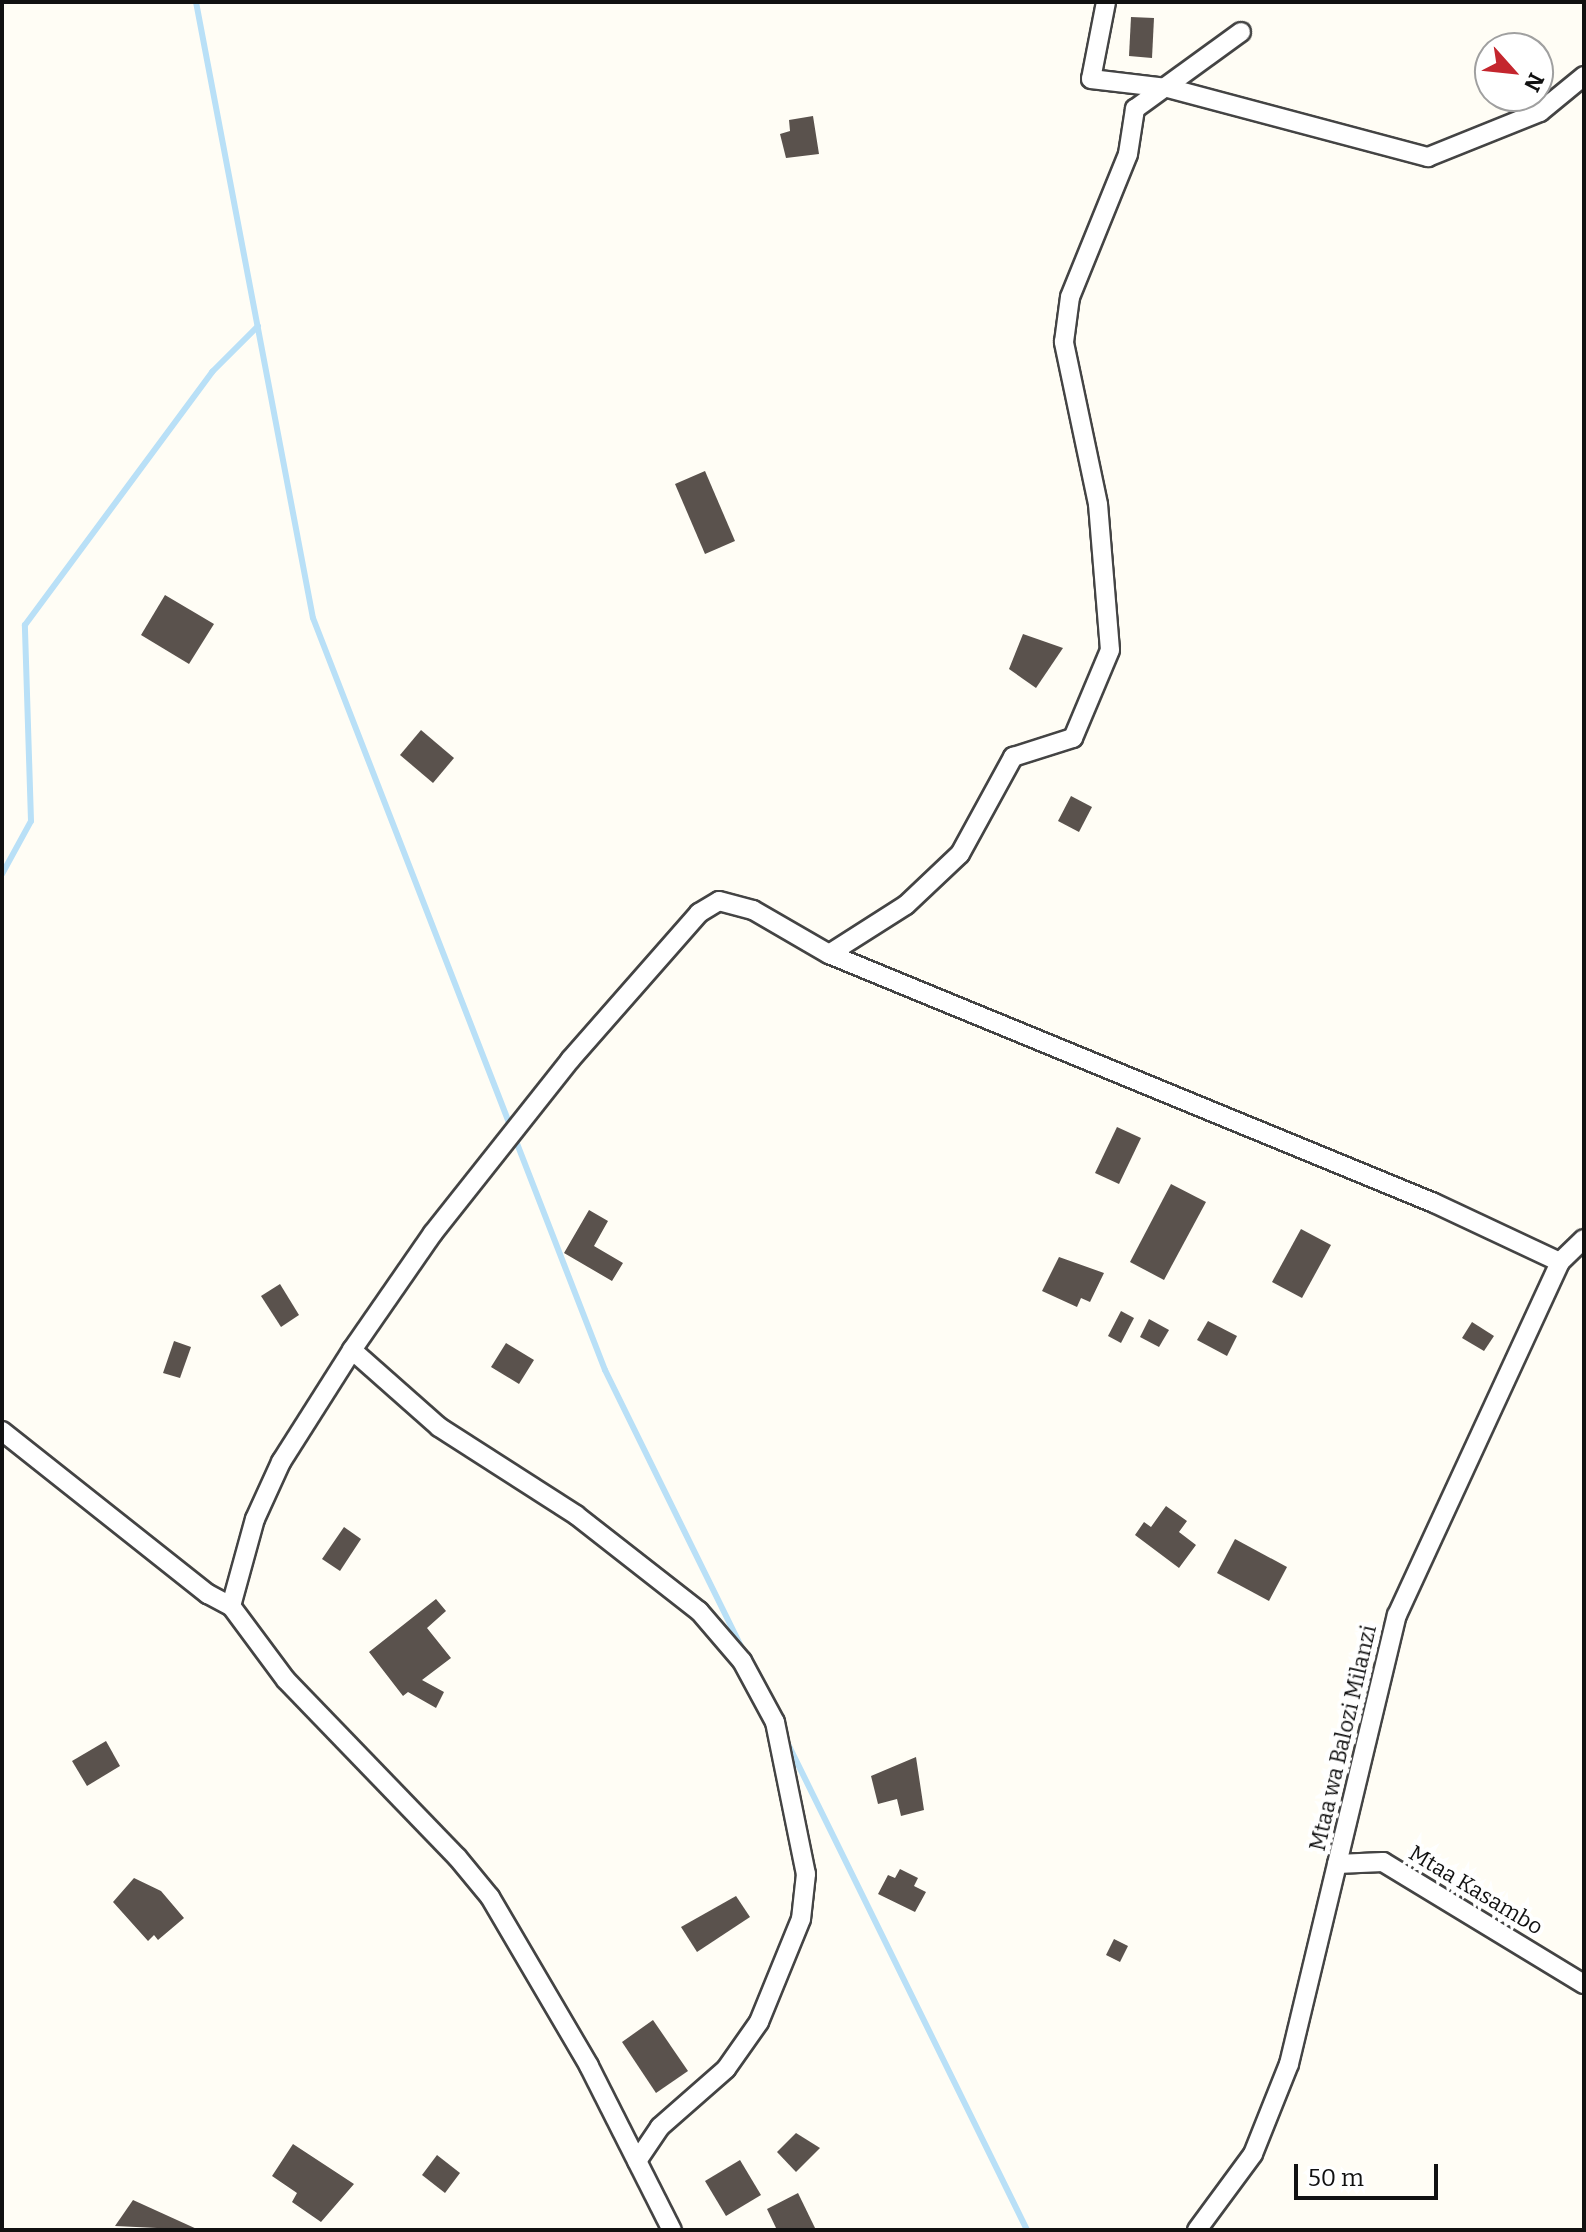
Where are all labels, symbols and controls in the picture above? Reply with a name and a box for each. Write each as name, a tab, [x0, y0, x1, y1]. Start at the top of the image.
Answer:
north arrow	[1474, 32, 1554, 112]
text: N	[1518, 69, 1550, 96]
street label: Mtaa wa Balozi Milanzi	[1304, 1623, 1382, 1853]
street label: Mtaa Kasambo	[1404, 1840, 1548, 1940]
scale bar	[1298, 2148, 1442, 2198]
text: 50 m	[1308, 2164, 1364, 2192]

